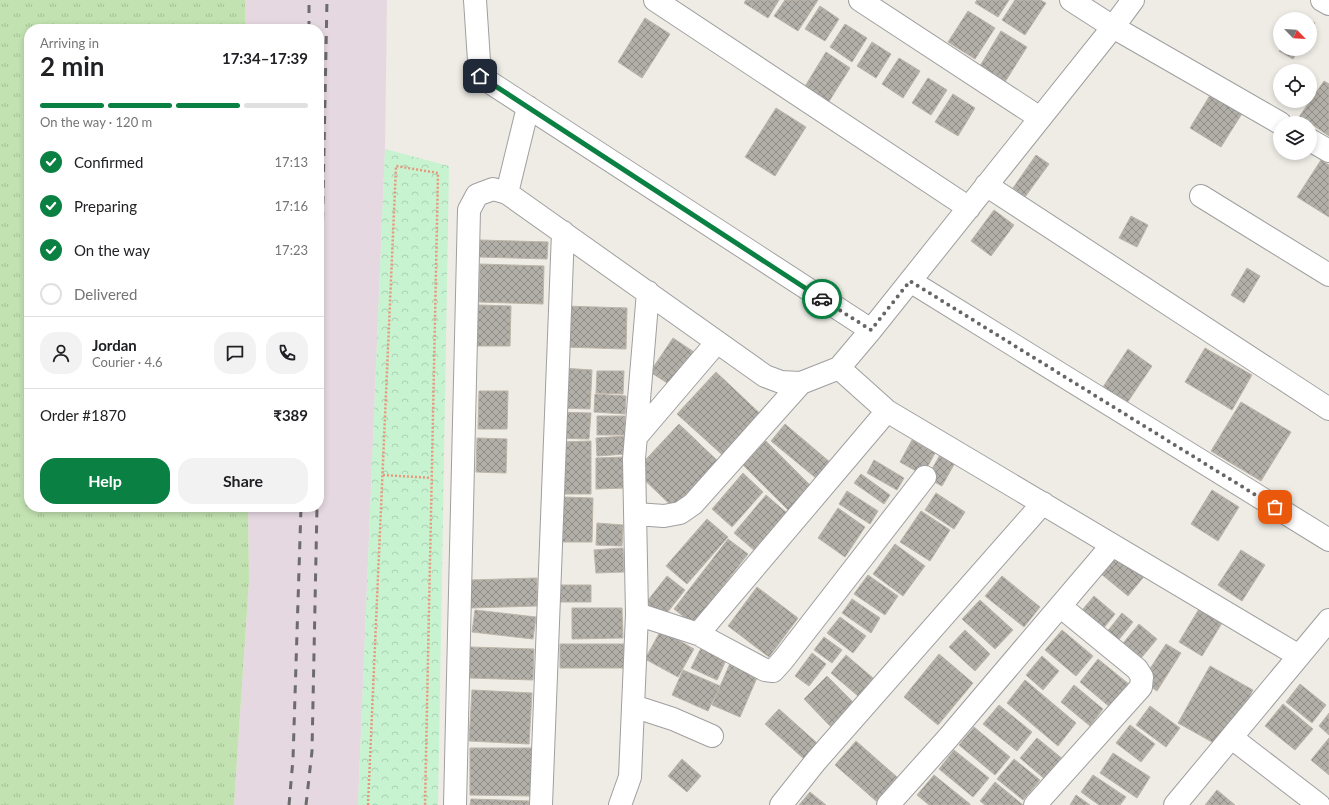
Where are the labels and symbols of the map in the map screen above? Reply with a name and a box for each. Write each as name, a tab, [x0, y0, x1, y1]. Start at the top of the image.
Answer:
north arrow	[1273, 12, 1317, 56]
pin	[463, 59, 497, 93]
courier	[802, 279, 842, 319]
pin	[1258, 490, 1292, 524]

